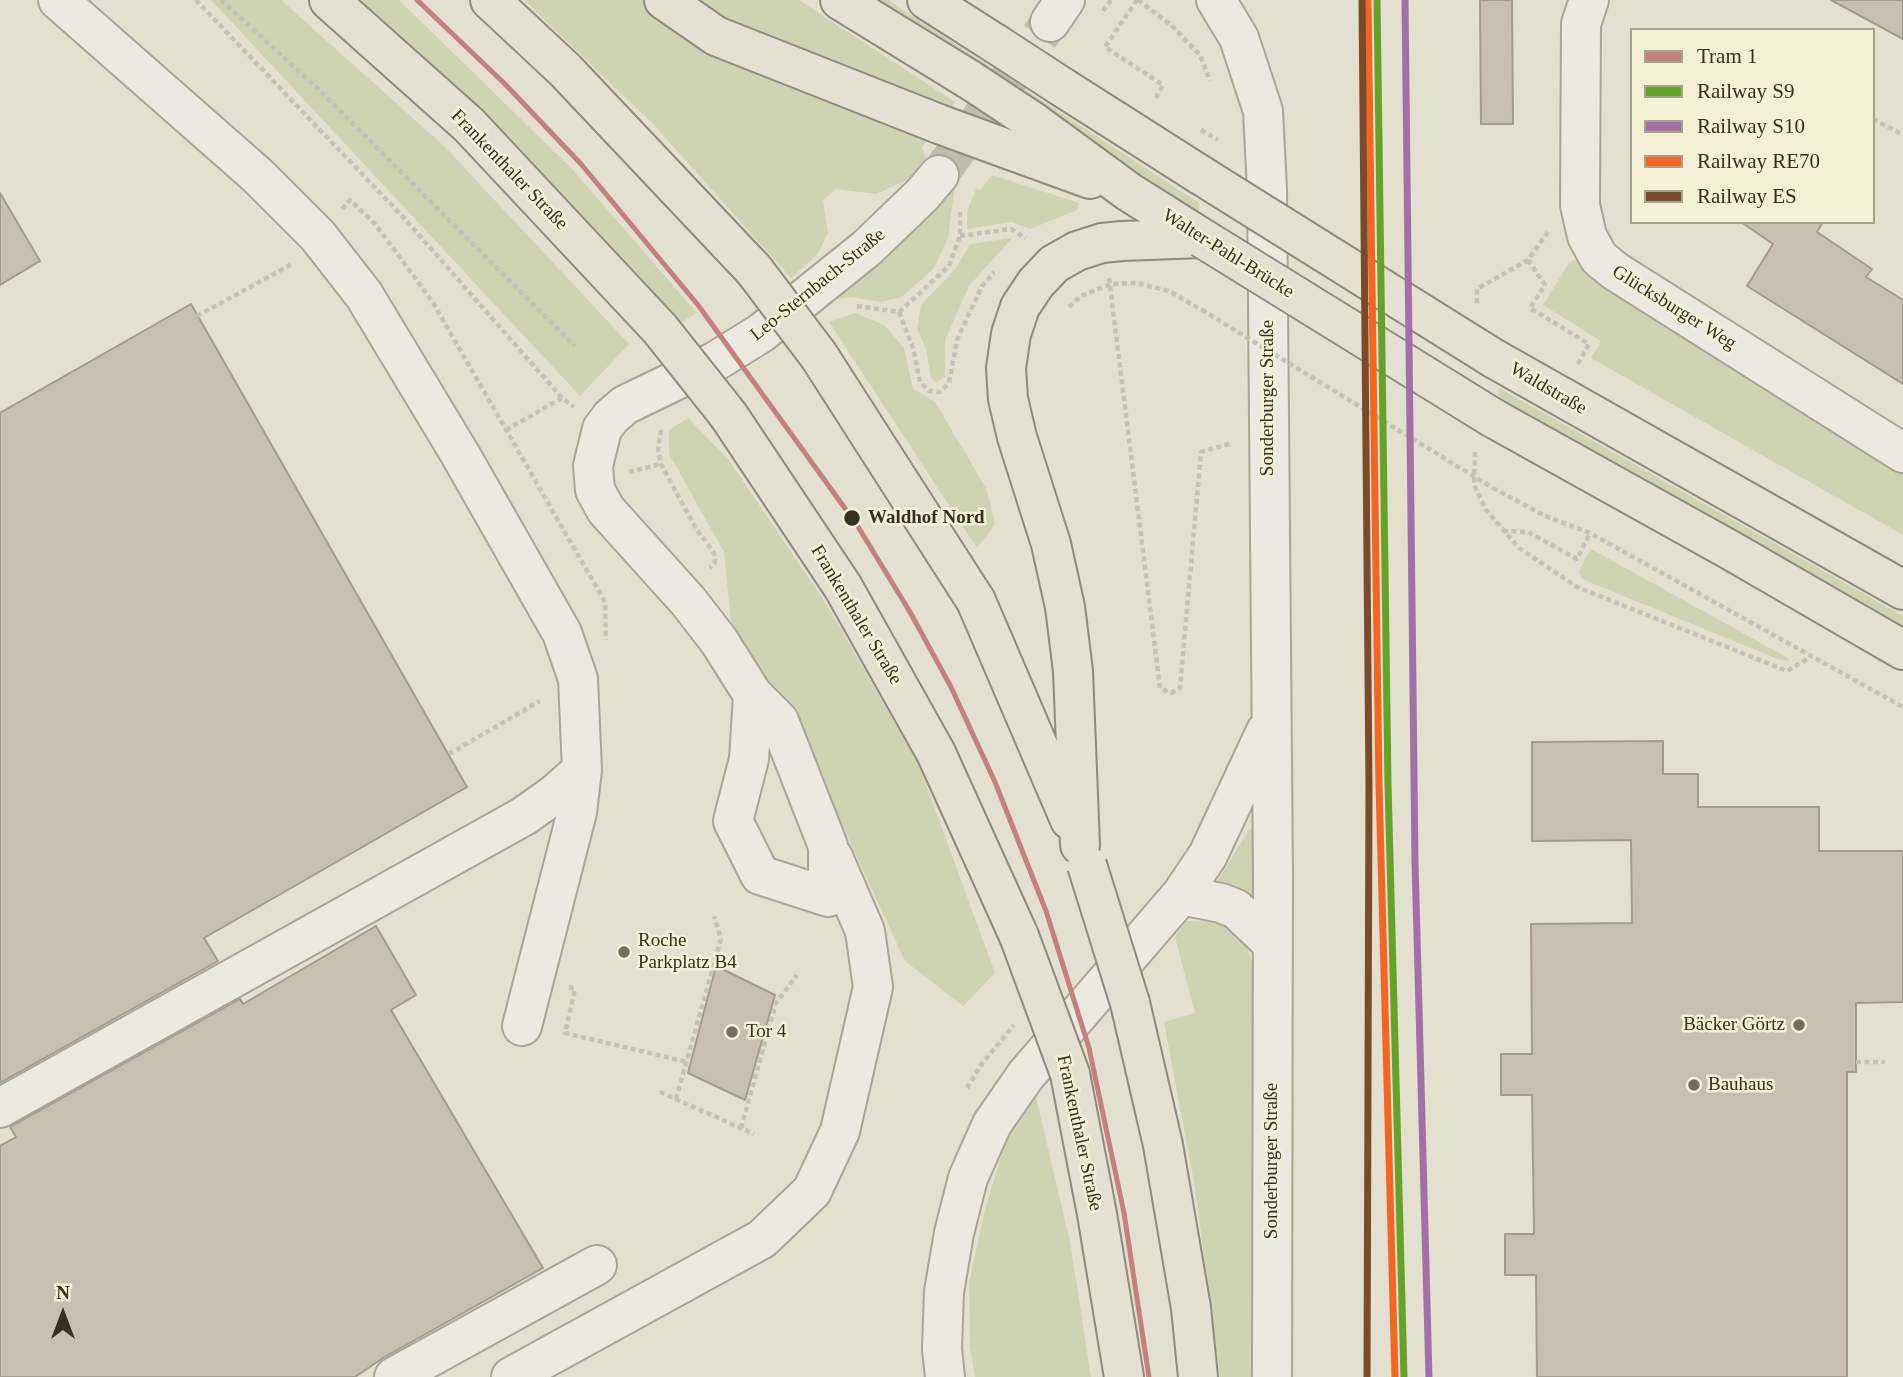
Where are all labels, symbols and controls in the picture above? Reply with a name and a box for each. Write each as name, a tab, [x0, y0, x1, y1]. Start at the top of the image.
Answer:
legend	[1630, 28, 1875, 224]
text: Tram 1	[1697, 44, 1758, 68]
text: Railway S9	[1697, 79, 1794, 103]
street label: Frankenthaler Straße	[446, 105, 572, 235]
text: Railway S10	[1697, 114, 1805, 138]
text: Railway RE70	[1697, 149, 1820, 173]
text: Railway ES	[1697, 184, 1797, 208]
street label: Walter-Pahl-Brücke	[1158, 204, 1298, 304]
street label: Leo-Sternbach-Straße	[746, 224, 890, 346]
street label: Glücksburger Weg	[1608, 261, 1740, 355]
street label: Sonderburger Straße	[1257, 320, 1279, 476]
street label: Waldstraße	[1505, 358, 1591, 420]
place label: Waldhof Nord	[868, 507, 985, 529]
marker: Waldhof Nord	[842, 508, 862, 528]
street label: Frankenthaler Straße	[805, 541, 907, 689]
place label: Roche Parkplatz B4	[638, 930, 737, 974]
marker: Roche Parkplatz B4	[616, 944, 632, 960]
place label: Bäcker Görtz	[1683, 1014, 1785, 1036]
marker: Bäcker Görtz	[1791, 1017, 1807, 1033]
place label: Tor 4	[746, 1021, 786, 1043]
marker: Tor 4	[724, 1024, 740, 1040]
street label: Frankenthaler Straße	[1051, 1053, 1107, 1213]
place label: Bauhaus	[1708, 1074, 1773, 1096]
marker: Bauhaus	[1686, 1077, 1702, 1093]
street label: Sonderburger Straße	[1261, 1083, 1283, 1239]
north arrow	[28, 1279, 98, 1349]
text: N	[56, 1282, 70, 1303]

